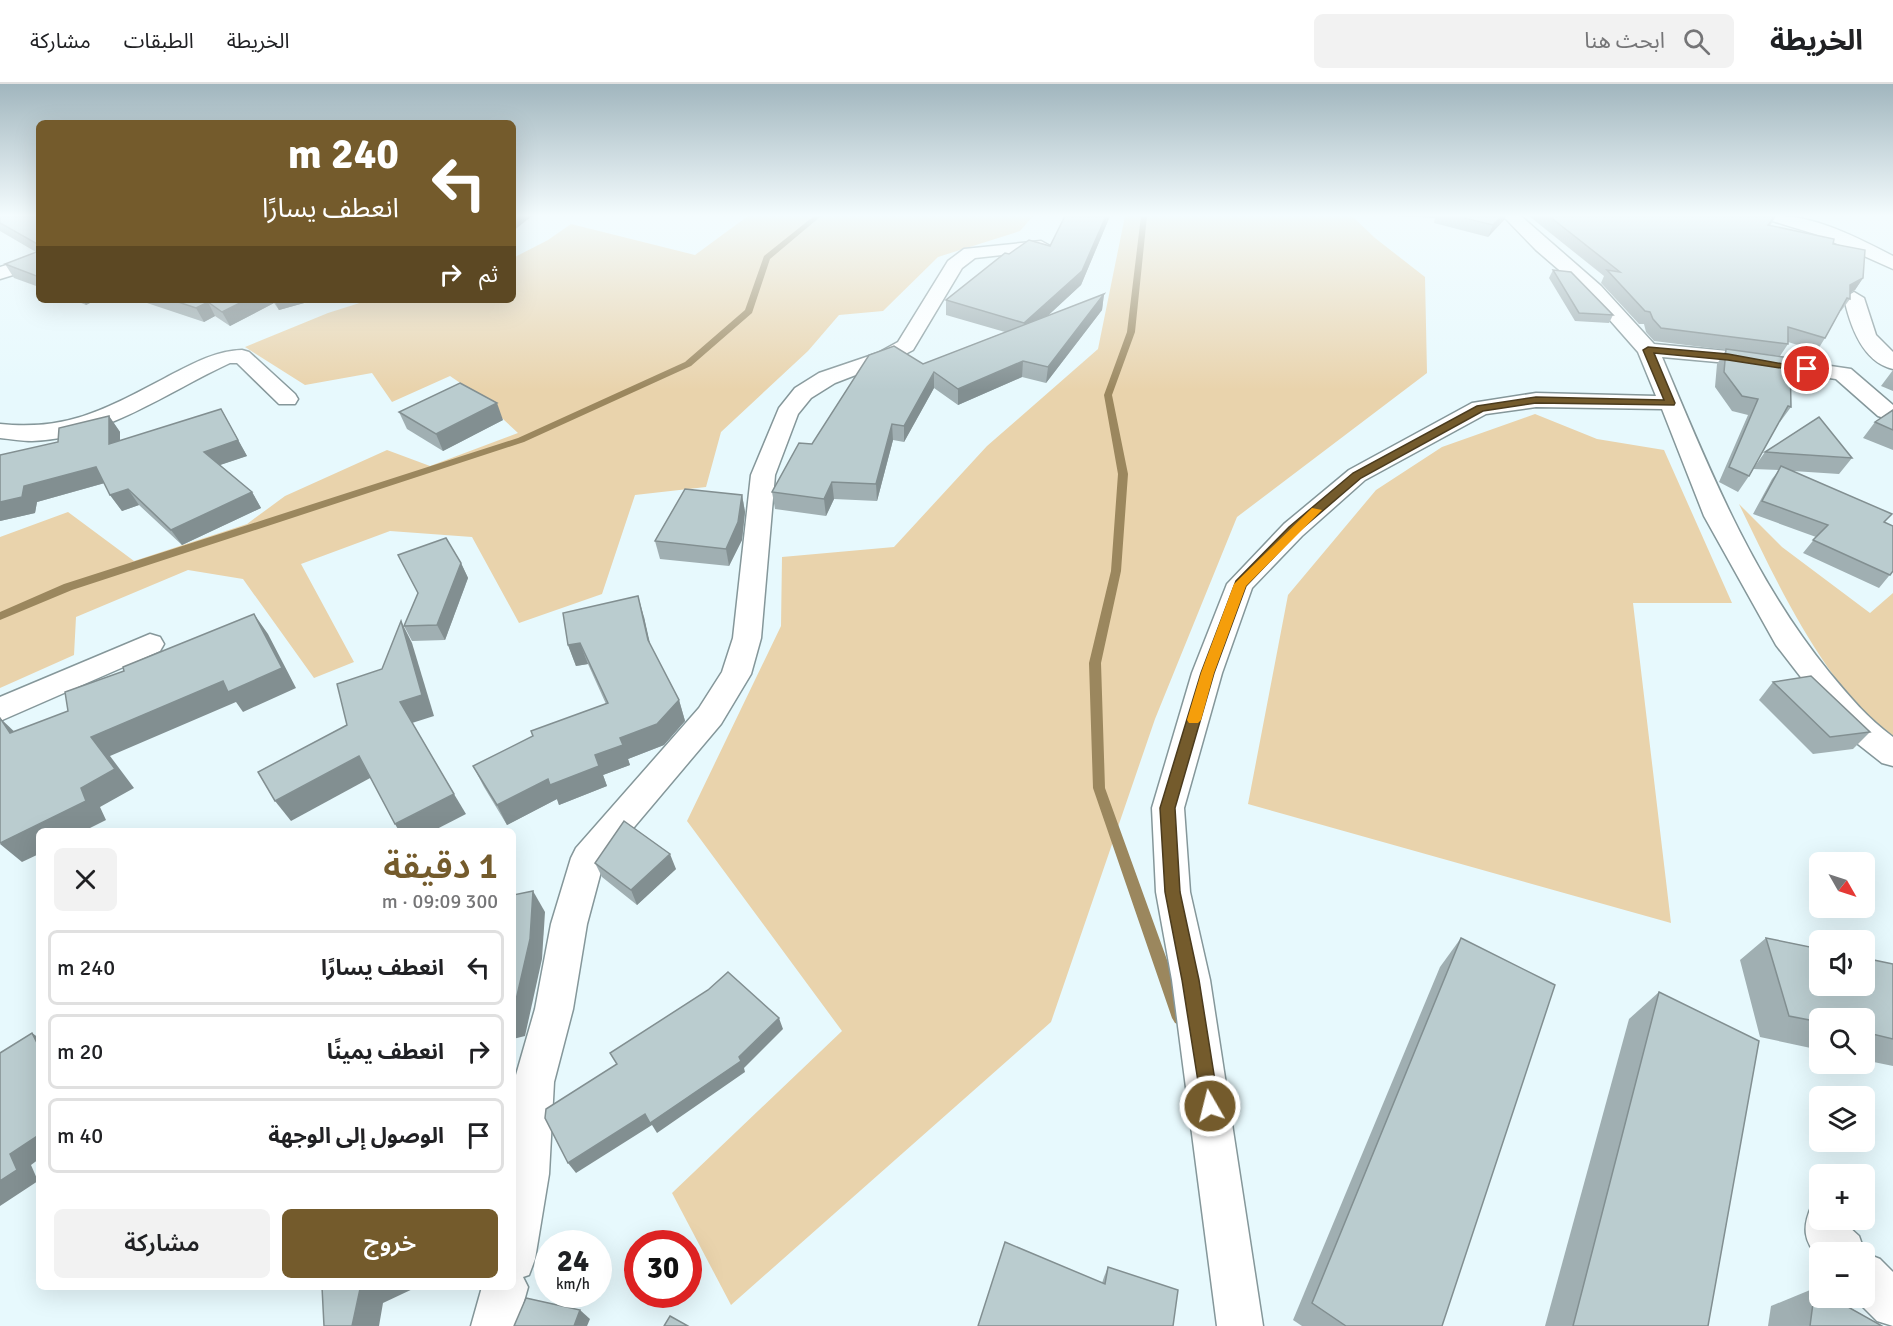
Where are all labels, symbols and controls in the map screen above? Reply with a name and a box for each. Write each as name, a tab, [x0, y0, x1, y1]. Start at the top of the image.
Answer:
search box	[1314, 14, 1734, 68]
text: الخريطة	[1770, 24, 1863, 58]
icon: search	[1680, 25, 1713, 58]
text: ابحث هنا	[1584, 27, 1665, 54]
text: مشاركة	[30, 28, 91, 54]
text: الطبقات	[124, 28, 194, 54]
text: الخريطة	[227, 28, 290, 54]
text: 240 m	[288, 129, 399, 180]
icon: left	[420, 144, 498, 222]
text: انعطف يسارًا	[262, 192, 399, 225]
icon: right	[434, 258, 467, 291]
text: ثم	[479, 261, 498, 288]
pin	[1781, 343, 1832, 394]
icon: arrive	[1790, 352, 1823, 385]
text: 1 دقيقة	[383, 844, 498, 889]
button: close	[54, 848, 117, 911]
north arrow	[1809, 852, 1875, 918]
map controls	[1809, 852, 1875, 1308]
text: 300 m · 09:09	[382, 889, 498, 914]
button: sound	[1809, 930, 1875, 996]
icon: left	[462, 951, 495, 984]
text: 240 m	[57, 954, 115, 981]
text: انعطف يسارًا	[321, 954, 444, 981]
button: search	[1809, 1008, 1875, 1074]
icon: right	[462, 1035, 495, 1068]
text: 20 m	[57, 1038, 103, 1065]
text: انعطف يمينًا	[327, 1038, 444, 1065]
position arrow	[1178, 1074, 1242, 1138]
button: layers	[1809, 1086, 1875, 1152]
icon: arrive	[462, 1119, 495, 1152]
text: 40 m	[57, 1122, 103, 1149]
text: الوصول إلى الوجهة	[268, 1122, 444, 1149]
button: +	[1809, 1164, 1875, 1230]
button: مشاركة	[54, 1209, 270, 1278]
button: خروج	[282, 1209, 498, 1278]
speed limit sign: 30	[624, 1230, 702, 1308]
button: −	[1809, 1242, 1875, 1308]
text: 24	[557, 1243, 589, 1280]
text: km/h	[556, 1275, 590, 1293]

